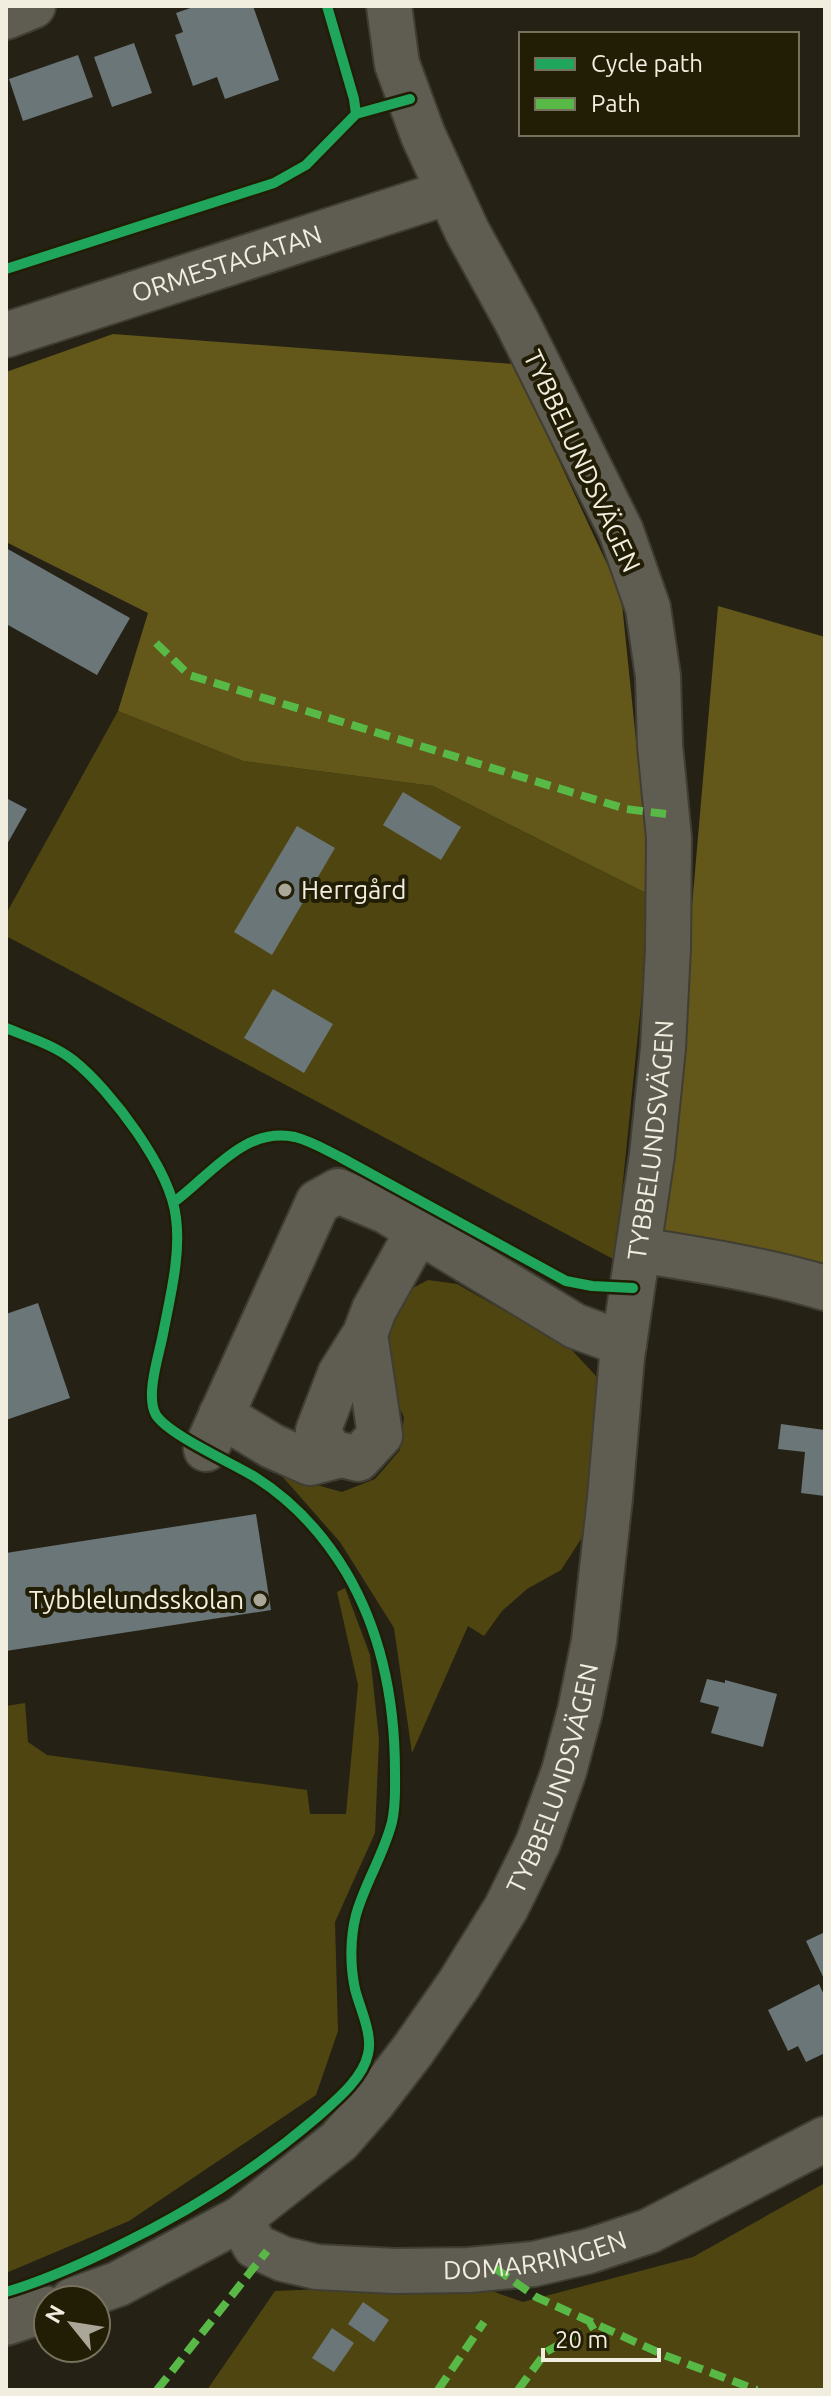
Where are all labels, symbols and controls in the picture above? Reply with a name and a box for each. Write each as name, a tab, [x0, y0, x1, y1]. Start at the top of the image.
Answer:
legend	[519, 32, 799, 136]
text: Cycle path	[591, 50, 703, 77]
text: Path	[591, 90, 641, 117]
street label: ORMESTAGATAN	[128, 219, 325, 307]
street label: TYBBELUNDSVÄGEN	[518, 345, 647, 576]
place label: Herrgård	[301, 875, 407, 904]
marker: Herrgård	[276, 881, 294, 899]
street label: TYBBELUNDSVÄGEN	[622, 1019, 678, 1262]
place label: Tybblelundsskolan	[29, 1585, 244, 1614]
marker: Tybblelundsskolan	[251, 1591, 269, 1609]
street label: TYBBELUNDSVÄGEN	[501, 1661, 603, 1898]
street label: DOMARRINGEN	[443, 2225, 630, 2285]
north arrow	[32, 2284, 112, 2364]
text: N	[39, 2300, 69, 2327]
scale bar	[543, 2312, 659, 2362]
text: 20 m	[555, 2326, 608, 2353]

